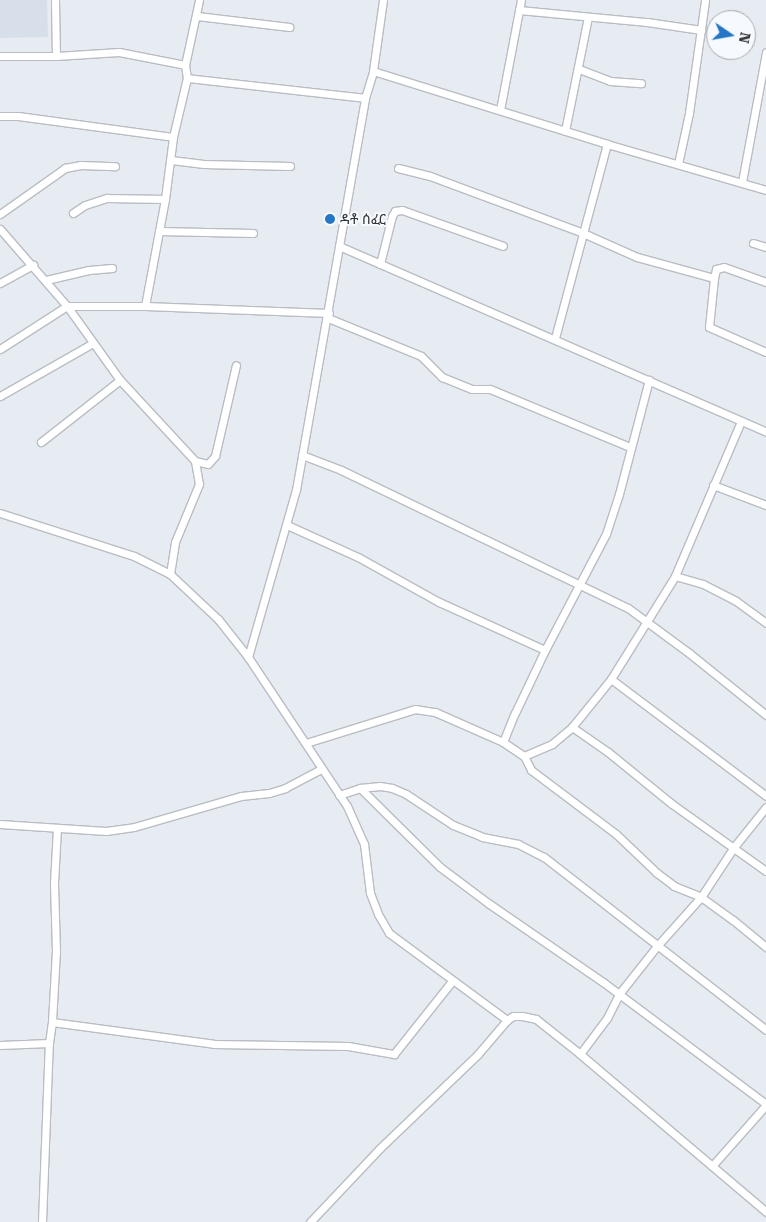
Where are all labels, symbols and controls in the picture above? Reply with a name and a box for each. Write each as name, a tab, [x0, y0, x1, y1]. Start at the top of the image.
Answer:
north arrow	[706, 10, 756, 60]
text: N	[736, 31, 754, 45]
place label: ዳቶ ሰፈር	[340, 211, 386, 227]
marker: ዳቶ ሰፈር	[324, 213, 336, 225]

